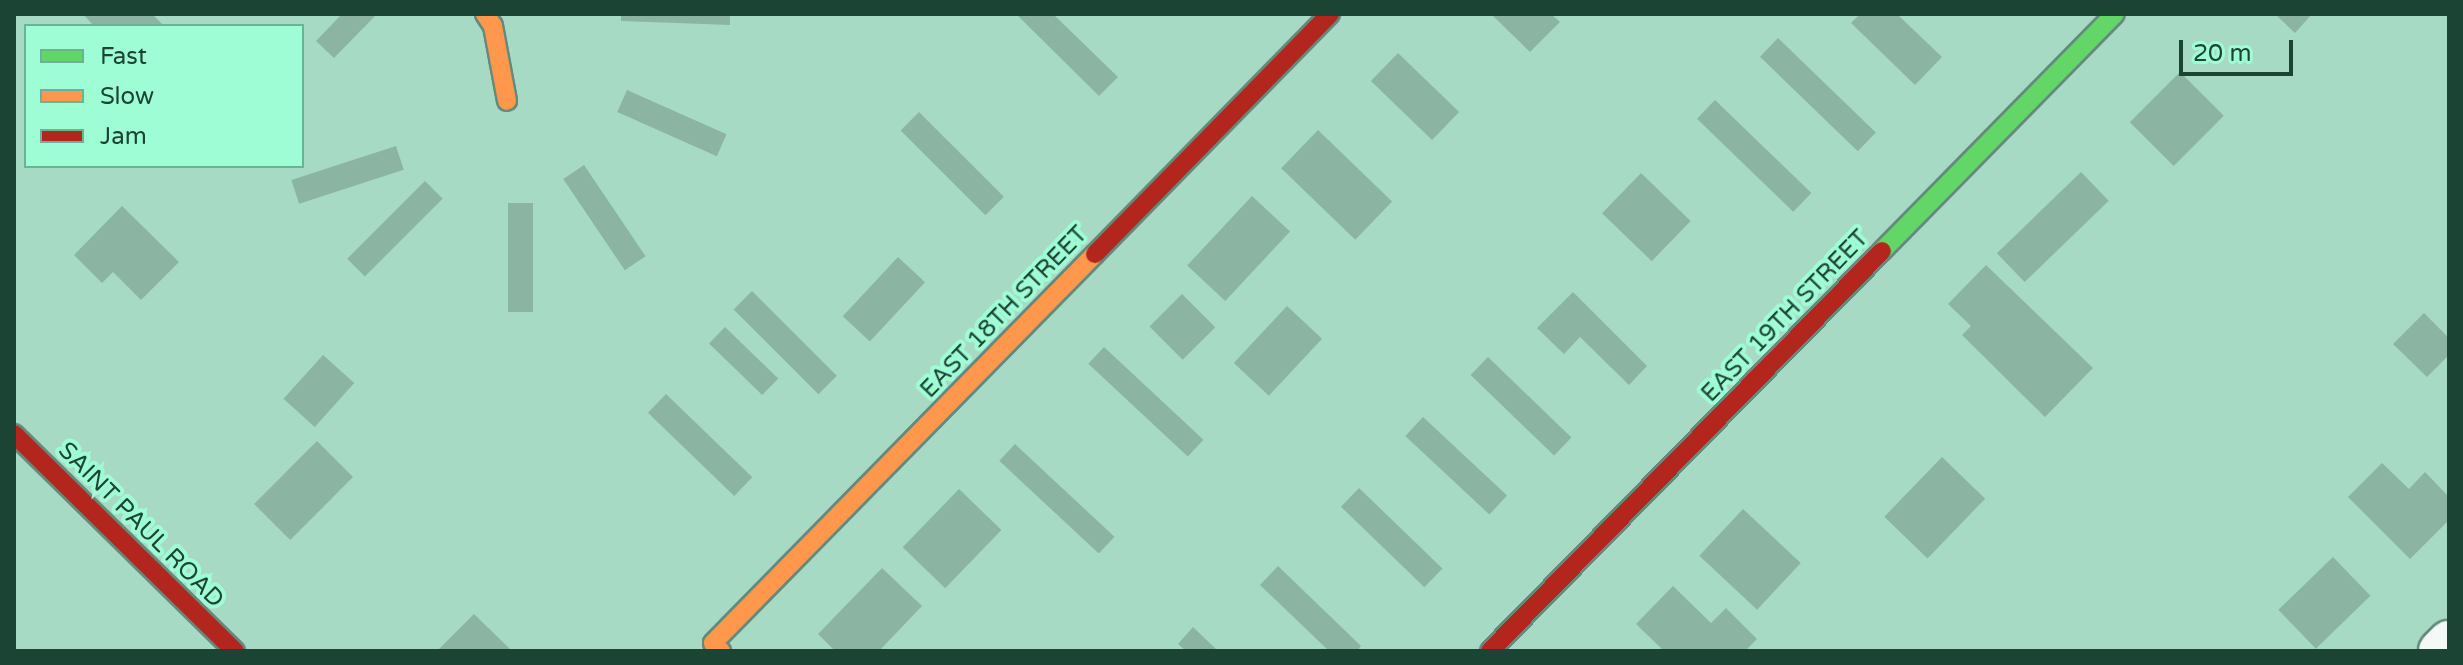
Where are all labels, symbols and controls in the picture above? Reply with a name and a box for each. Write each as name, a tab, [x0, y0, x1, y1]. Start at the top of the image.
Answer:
legend	[24, 24, 304, 168]
scale bar	[2183, 24, 2297, 74]
text: 20 m	[2193, 39, 2251, 68]
text: Fast	[100, 42, 147, 71]
text: Slow	[100, 82, 154, 111]
text: Jam	[100, 122, 147, 151]
street label: EAST 18TH STREET	[914, 220, 1094, 404]
street label: EAST 19TH STREET	[1695, 224, 1875, 408]
street label: SAINT PAUL ROAD	[52, 436, 230, 614]

